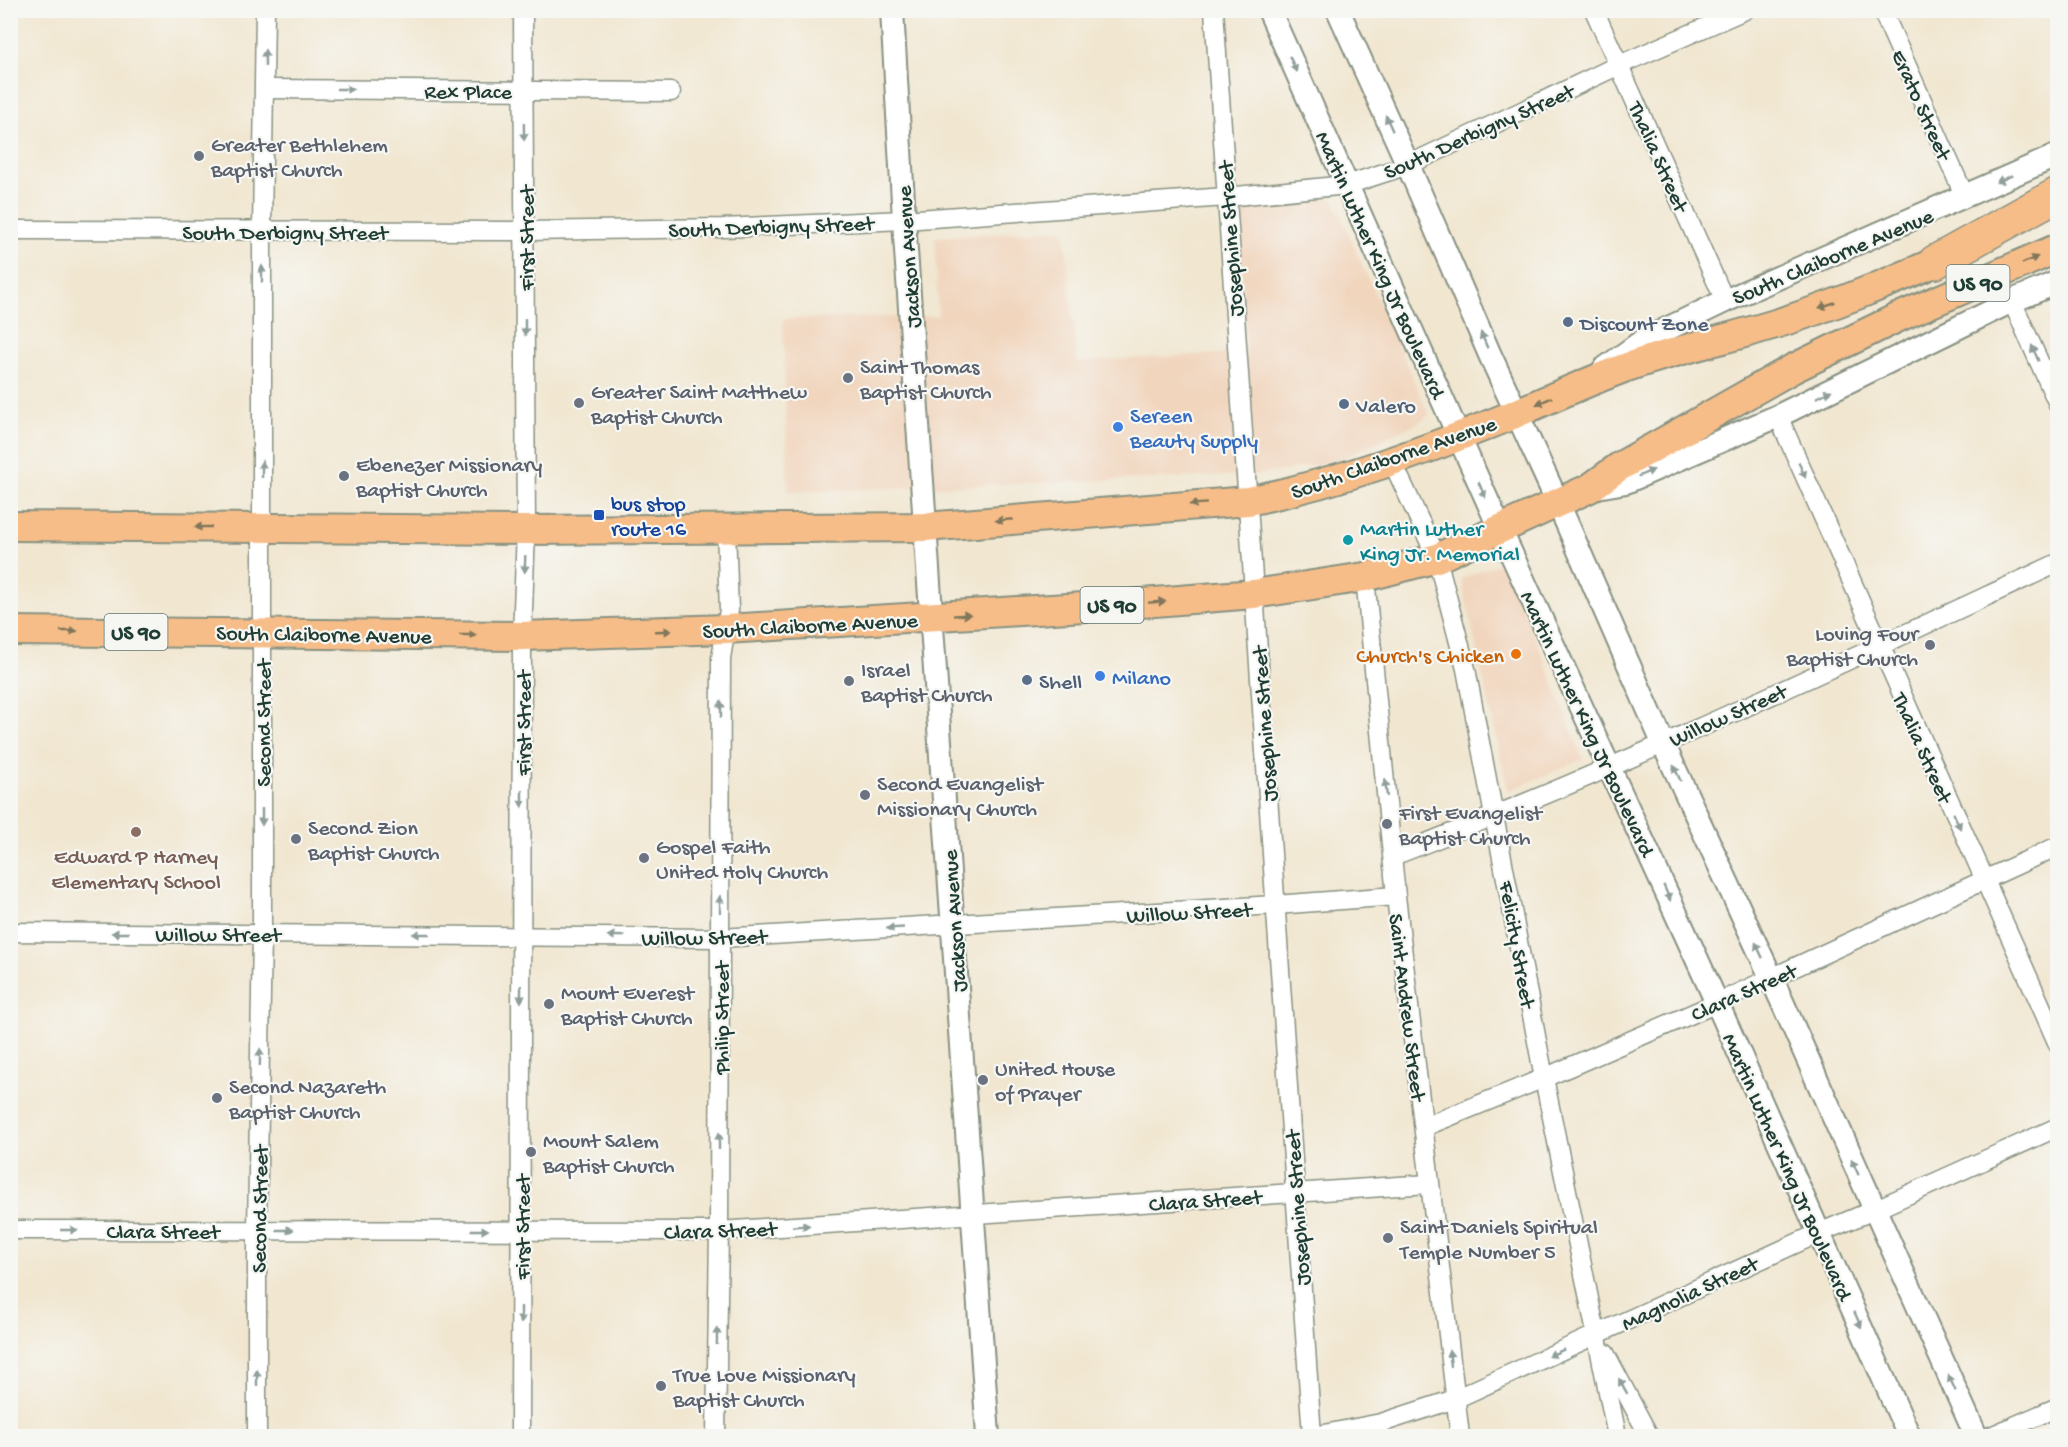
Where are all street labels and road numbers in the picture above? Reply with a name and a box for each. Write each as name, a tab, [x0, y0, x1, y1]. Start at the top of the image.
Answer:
street label: Erato Street	[1883, 46, 1956, 167]
street label: South Derbigny Street	[1380, 79, 1581, 187]
street label: Rex Place	[424, 81, 512, 107]
street label: Thalia Street	[1620, 97, 1693, 219]
street label: Martin Luther King Jr Boulevard	[1308, 128, 1450, 405]
street label: Josephine Street	[1214, 158, 1251, 317]
street label: First Street	[516, 184, 542, 291]
street label: Jackson Avenue	[893, 184, 929, 329]
street label: South Claiborne Avenue	[1729, 204, 1939, 313]
street label: South Derbigny Street	[668, 212, 876, 246]
street label: South Derbigny Street	[182, 222, 390, 248]
road number: US 90	[1946, 265, 2010, 301]
street label: South Claiborne Avenue	[1288, 412, 1501, 507]
road number: US 90	[1080, 587, 1144, 623]
street label: Martin Luther King Jr Boulevard	[1512, 588, 1659, 863]
street label: South Claiborne Avenue	[702, 609, 919, 647]
road number: US 90	[104, 614, 168, 650]
street label: South Claiborne Avenue	[216, 622, 433, 652]
street label: Josephine Street	[1248, 643, 1285, 802]
street label: Second Street	[253, 657, 279, 787]
street label: First Street	[513, 669, 539, 776]
street label: Willow Street	[1666, 679, 1793, 755]
street label: Thalia Street	[1884, 688, 1957, 810]
street label: Jackson Avenue	[939, 848, 975, 993]
street label: Felicity Street	[1491, 878, 1539, 1012]
street label: Willow Street	[1126, 899, 1255, 931]
street label: Saint Andrew Street	[1381, 912, 1430, 1104]
street label: Willow Street	[155, 924, 283, 950]
street label: Willow Street	[641, 926, 769, 954]
street label: Philip Street	[711, 959, 737, 1076]
street label: Clara Street	[1688, 959, 1803, 1029]
street label: Martin Luther King Jr Boulevard	[1715, 1030, 1857, 1307]
street label: Josephine Street	[1281, 1127, 1318, 1286]
street label: Second Street	[248, 1143, 276, 1273]
street label: First Street	[512, 1173, 538, 1280]
street label: Clara Street	[1148, 1186, 1264, 1220]
street label: Clara Street	[663, 1218, 779, 1248]
street label: Clara Street	[107, 1221, 221, 1247]
street label: Magnolia Street	[1618, 1252, 1765, 1339]

